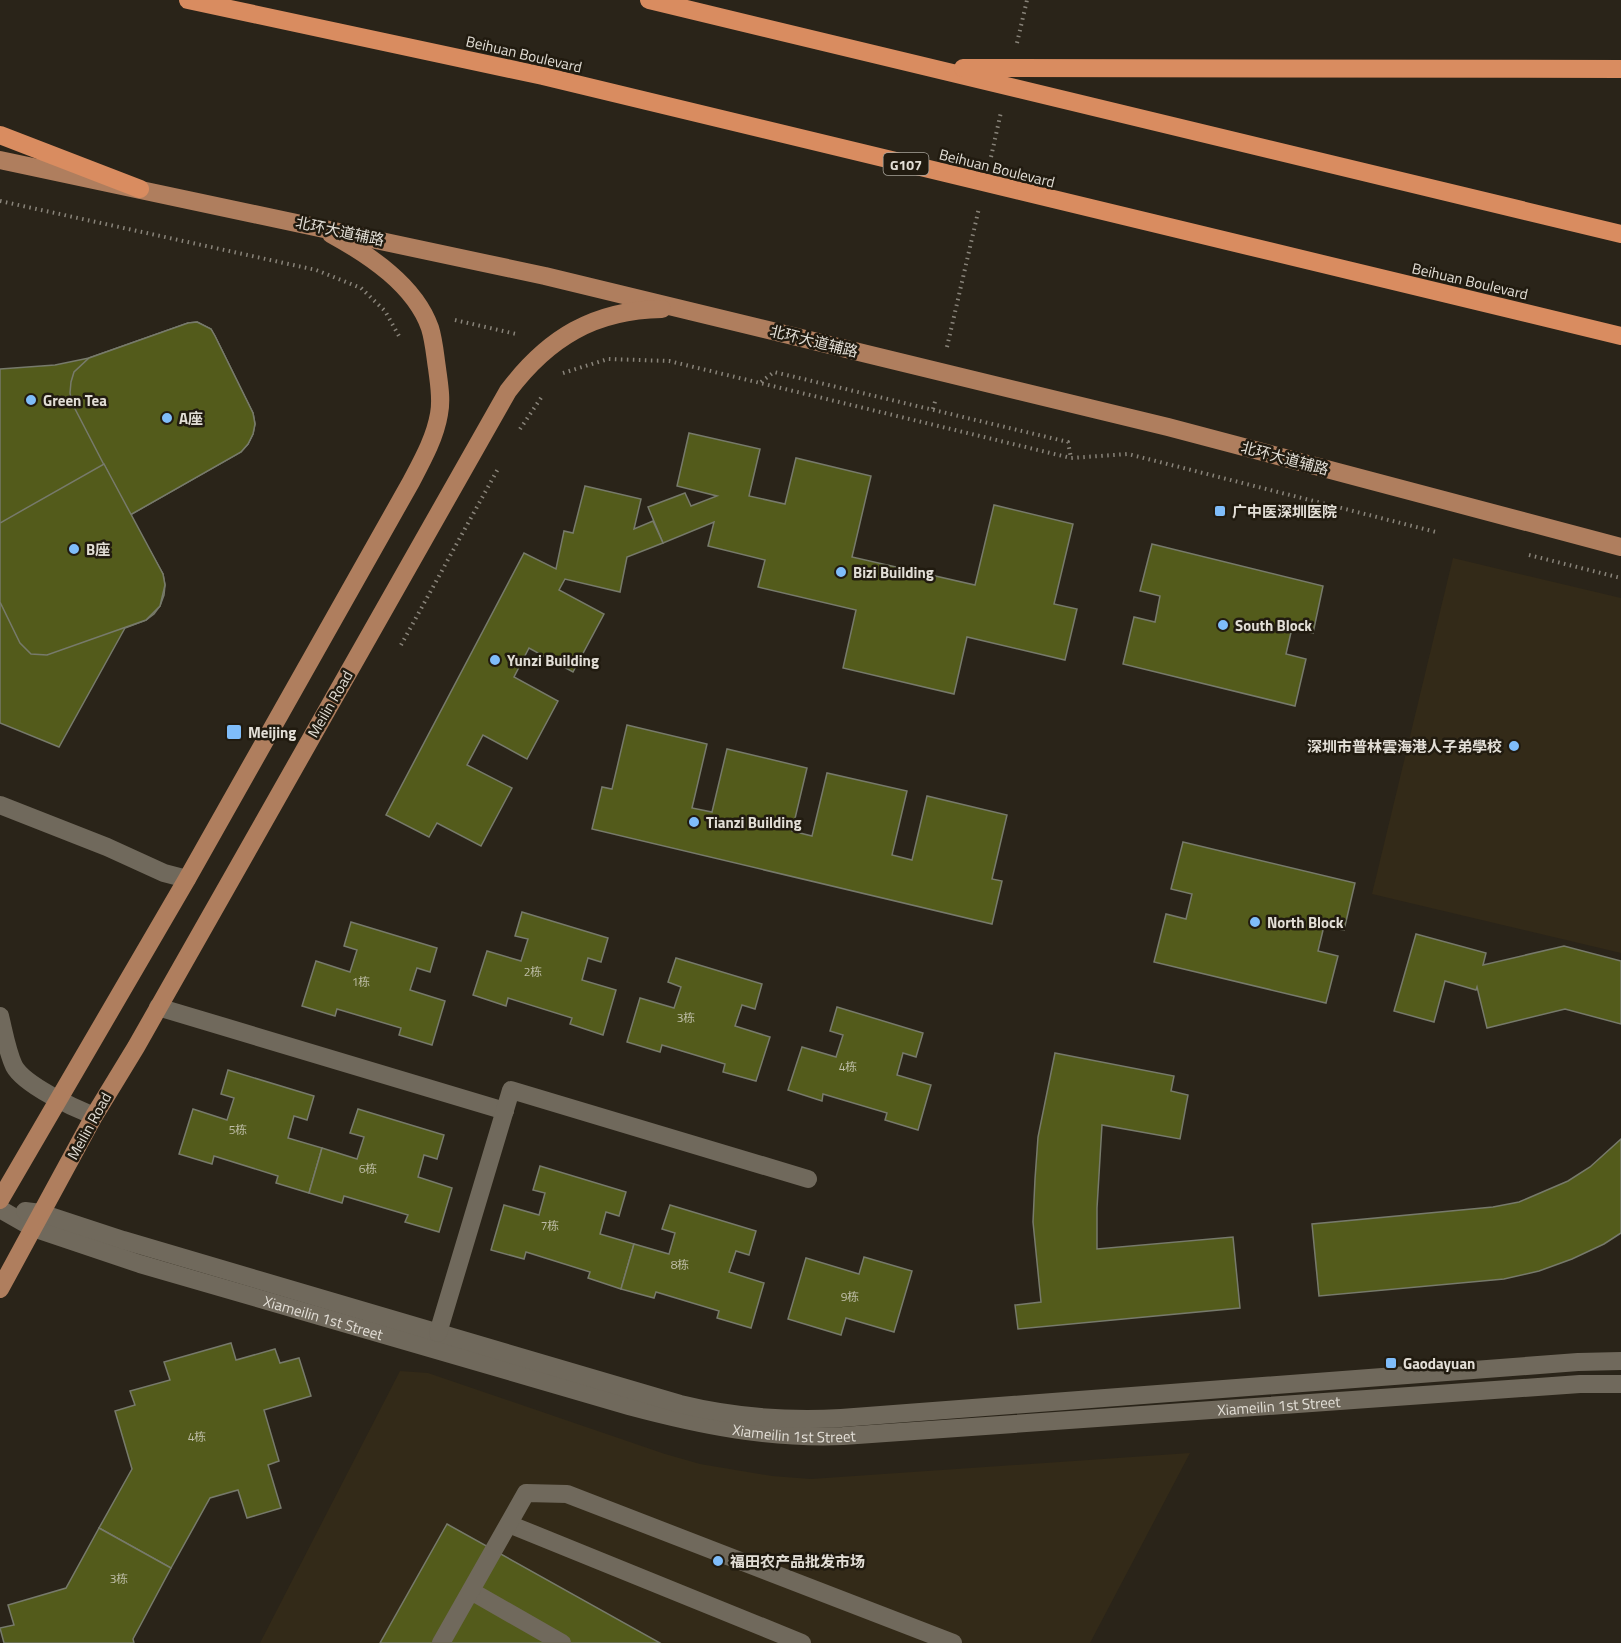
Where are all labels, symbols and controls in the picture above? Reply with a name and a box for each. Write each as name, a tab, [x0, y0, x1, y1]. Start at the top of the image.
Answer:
street label: Beihuan Boulevard	[464, 29, 584, 79]
street label: Beihuan Boulevard	[937, 142, 1057, 194]
road number: G107	[884, 153, 928, 175]
street label: 北环大道辅路	[294, 210, 386, 252]
street label: Beihuan Boulevard	[1410, 256, 1530, 306]
street label: 北环大道辅路	[768, 319, 860, 363]
place label: Green Tea	[43, 389, 107, 412]
marker: Green Tea	[24, 393, 38, 407]
place label: A座	[179, 407, 203, 430]
marker: A座	[160, 411, 174, 425]
street label: 北环大道辅路	[1239, 435, 1331, 481]
place label: 广中医深圳医院	[1232, 500, 1337, 523]
marker: 广中医深圳医院	[1213, 504, 1227, 518]
place label: B座	[86, 538, 110, 561]
marker: B座	[67, 542, 81, 556]
place label: Bizi Building	[853, 561, 934, 584]
marker: Bizi Building	[834, 565, 848, 579]
place label: South Block	[1235, 614, 1312, 637]
marker: South Block	[1216, 618, 1230, 632]
place label: Yunzi Building	[507, 649, 599, 672]
marker: Yunzi Building	[488, 653, 502, 667]
street label: Meilin Road	[302, 666, 358, 742]
place label: Meijing	[248, 721, 296, 744]
marker: Meijing	[225, 723, 243, 741]
place label: 深圳市普林雲海港人子弟學校	[1307, 735, 1502, 758]
marker: 深圳市普林雲海港人子弟學校	[1507, 739, 1521, 753]
place label: Tianzi Building	[706, 811, 801, 834]
marker: Tianzi Building	[687, 815, 701, 829]
place label: North Block	[1267, 911, 1344, 934]
marker: North Block	[1248, 915, 1262, 929]
house number: 2栋	[524, 962, 542, 981]
house number: 1栋	[352, 972, 370, 991]
house number: 3栋	[677, 1008, 695, 1027]
house number: 4栋	[839, 1057, 857, 1076]
street label: Meilin Road	[61, 1088, 117, 1164]
house number: 5栋	[229, 1120, 247, 1139]
house number: 6栋	[359, 1159, 377, 1178]
house number: 7栋	[541, 1216, 559, 1235]
house number: 8栋	[671, 1255, 689, 1274]
house number: 9栋	[841, 1287, 859, 1306]
street label: Xiameilin 1st Street	[261, 1289, 387, 1346]
place label: Gaodayuan	[1403, 1352, 1475, 1375]
marker: Gaodayuan	[1384, 1356, 1398, 1370]
street label: Xiameilin 1st Street	[1216, 1389, 1342, 1421]
street label: Xiameilin 1st Street	[731, 1418, 857, 1448]
house number: 4栋	[188, 1427, 206, 1446]
place label: 福田农产品批发市场	[730, 1550, 865, 1573]
marker: 福田农产品批发市场	[711, 1554, 725, 1568]
house number: 3栋	[110, 1569, 128, 1588]

